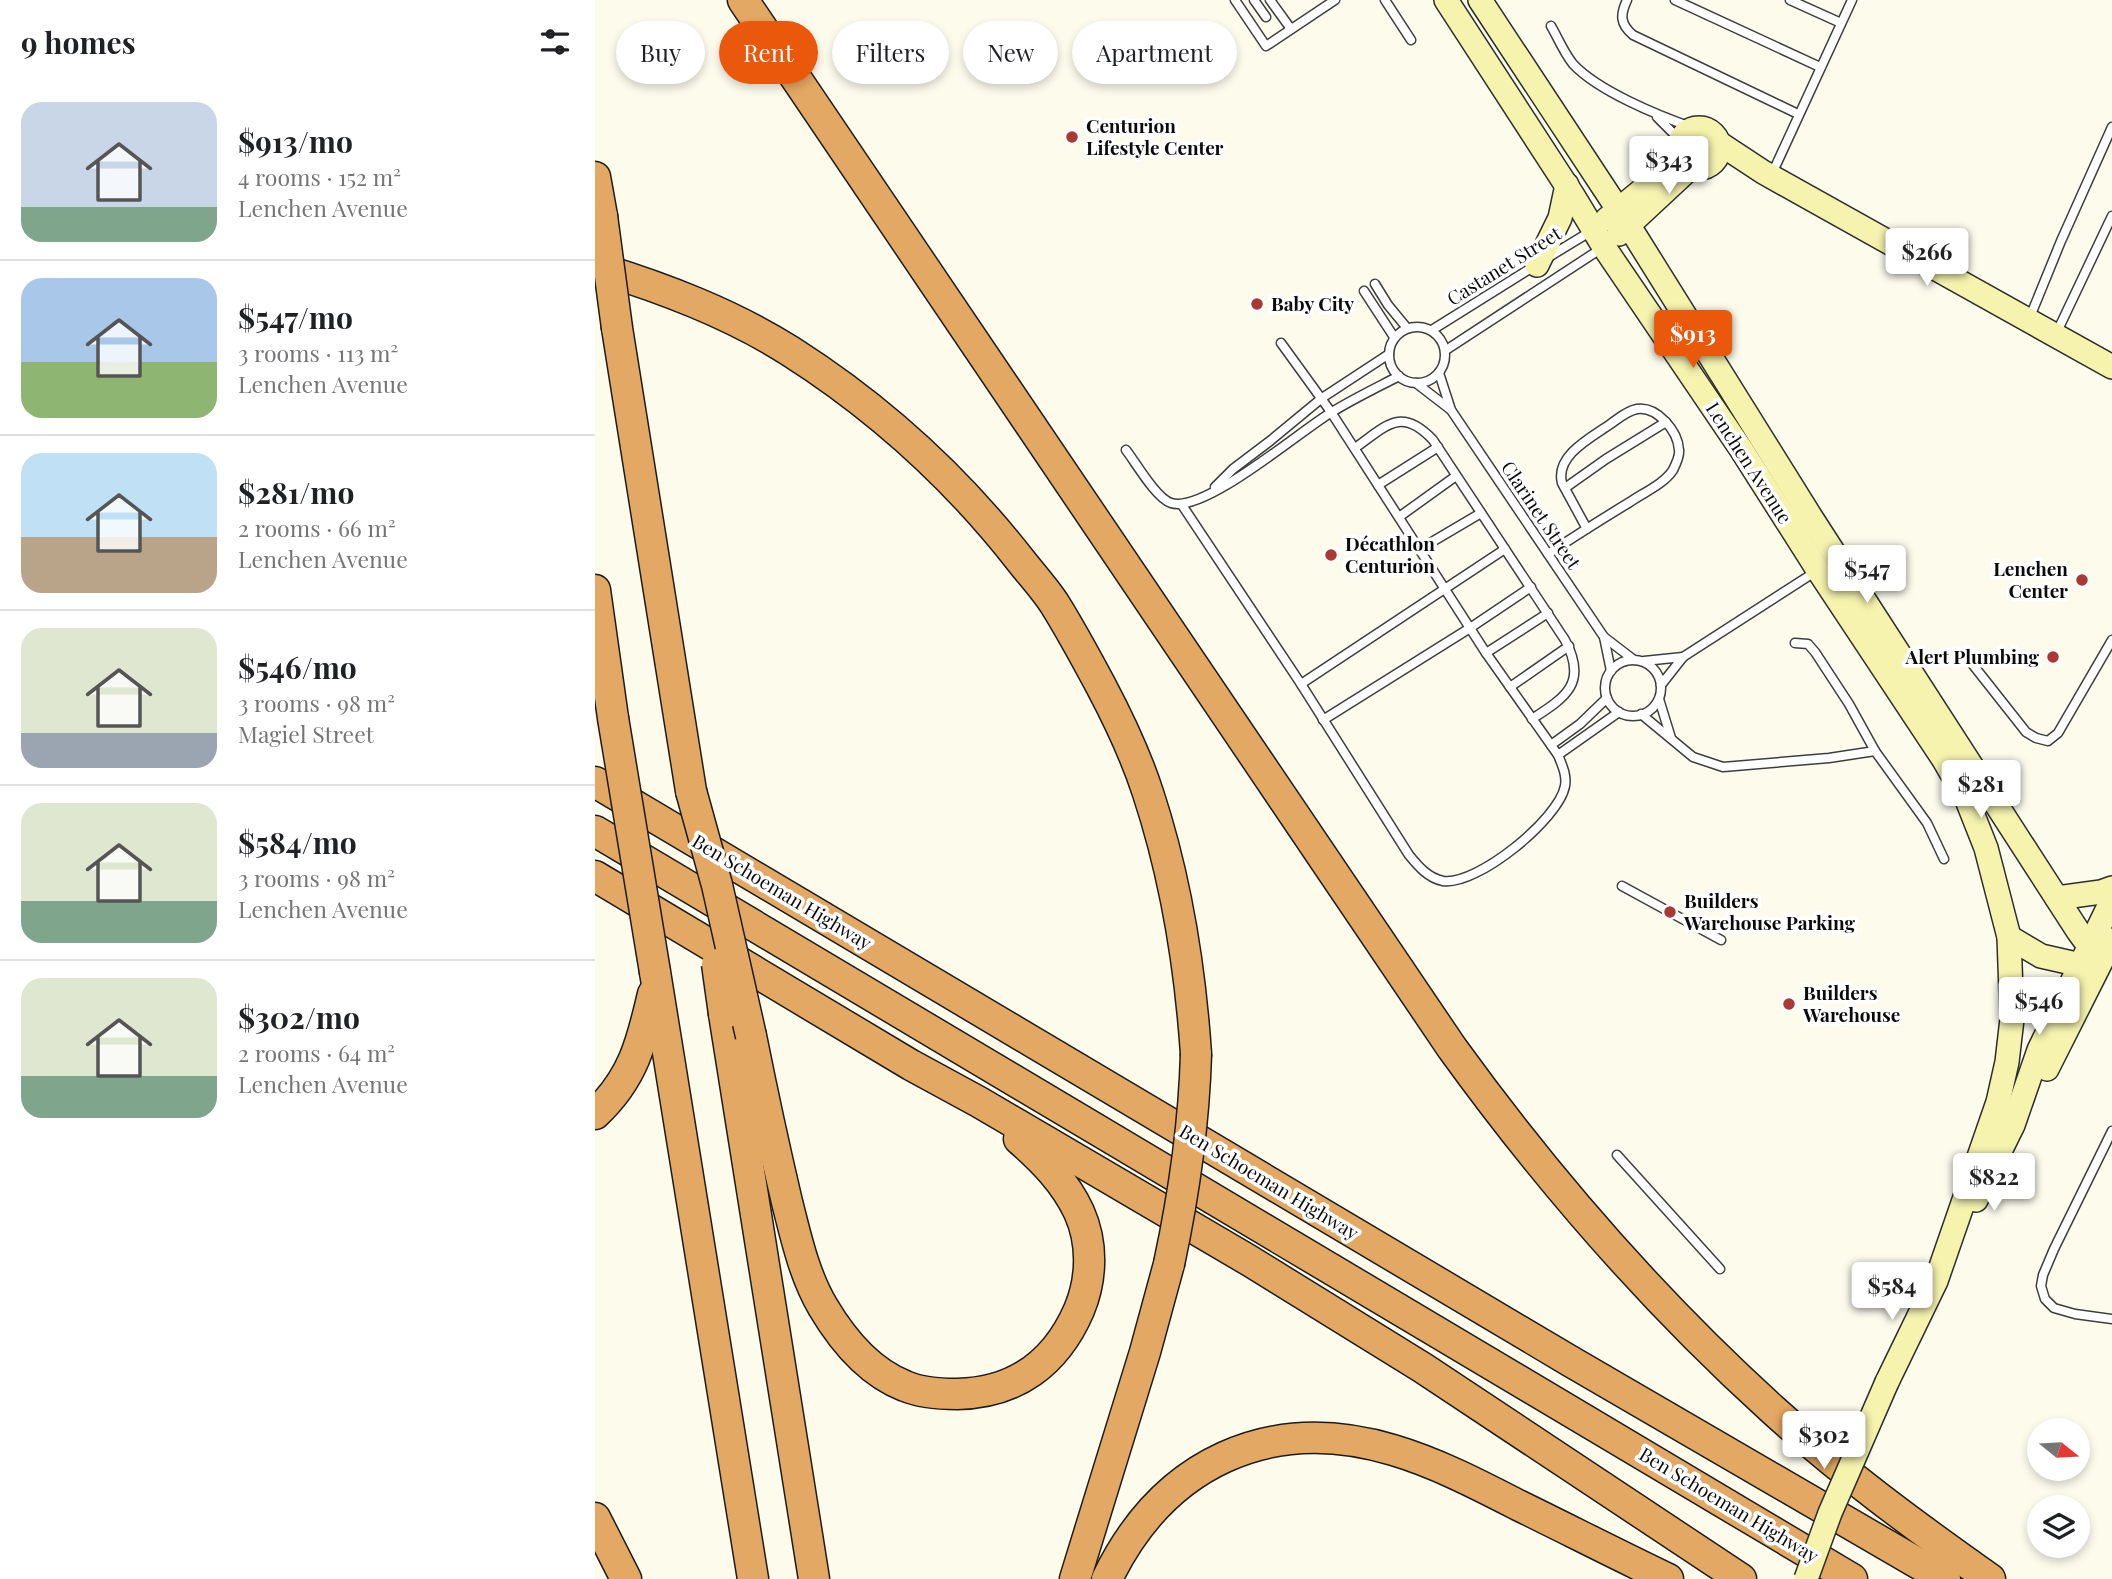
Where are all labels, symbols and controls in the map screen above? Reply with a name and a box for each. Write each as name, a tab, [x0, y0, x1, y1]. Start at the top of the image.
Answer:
chip: Buy	[616, 21, 705, 84]
chip: Rent	[719, 21, 818, 84]
chip: Filters	[832, 21, 949, 84]
chip: New	[963, 21, 1058, 84]
chip: Apartment	[1072, 21, 1237, 84]
text: 9 homes	[21, 22, 136, 62]
icon: filters	[536, 23, 574, 61]
place label: Centurion Lifestyle Center	[1086, 112, 1224, 160]
text: $913/mo	[238, 121, 353, 161]
marker: Centurion Lifestyle Center	[1064, 129, 1080, 145]
icon: home	[77, 130, 161, 214]
pin: $343	[1628, 136, 1710, 196]
text: $343	[1645, 143, 1693, 174]
text: 4 rooms · 152 m²	[238, 161, 401, 192]
text: Lenchen Avenue	[238, 192, 408, 223]
street label: Castanet Street	[1441, 219, 1566, 311]
pin: $266	[1886, 229, 1968, 288]
text: $266	[1901, 235, 1953, 266]
place label: Baby City	[1271, 290, 1354, 316]
marker: Baby City	[1249, 296, 1265, 312]
text: $547/mo	[238, 297, 353, 337]
icon: home	[77, 306, 161, 390]
pin: $913	[1652, 310, 1734, 370]
text: $913	[1670, 317, 1716, 348]
text: 3 rooms · 113 m²	[238, 337, 398, 368]
text: Lenchen Avenue	[238, 368, 408, 399]
street label: Lenchen Avenue	[1701, 397, 1799, 528]
street label: Clarinet Street	[1496, 455, 1588, 574]
text: $281/mo	[238, 472, 354, 512]
icon: home	[77, 481, 161, 565]
text: 2 rooms · 66 m²	[238, 512, 396, 543]
place label: Décathlon Centurion	[1345, 530, 1435, 578]
text: Lenchen Avenue	[238, 543, 408, 574]
pin: $547	[1826, 546, 1908, 605]
marker: Décathlon Centurion	[1323, 547, 1339, 563]
text: $547	[1844, 552, 1890, 583]
place label: Lenchen Center	[1993, 555, 2068, 603]
marker: Lenchen Center	[2074, 572, 2090, 588]
place label: Alert Plumbing	[1905, 643, 2039, 669]
text: $546/mo	[238, 647, 357, 687]
marker: Alert Plumbing	[2045, 649, 2061, 665]
icon: home	[77, 656, 161, 740]
text: 3 rooms · 98 m²	[238, 687, 395, 718]
text: Magiel Street	[238, 718, 374, 749]
pin: $281	[1940, 760, 2022, 820]
text: $281	[1958, 767, 2004, 798]
text: $584/mo	[238, 822, 357, 862]
street label: Ben Schoeman Highway	[688, 827, 877, 955]
icon: home	[77, 831, 161, 915]
text: 3 rooms · 98 m²	[238, 862, 395, 893]
place label: Builders Warehouse Parking	[1683, 887, 1856, 935]
text: Lenchen Avenue	[238, 893, 408, 924]
marker: Builders Warehouse Parking	[1662, 904, 1678, 920]
pin: $546	[1998, 978, 2080, 1037]
place label: Builders Warehouse	[1802, 979, 1900, 1027]
text: $546	[2015, 984, 2063, 1015]
marker: Builders Warehouse	[1781, 996, 1797, 1012]
text: $302/mo	[238, 997, 360, 1037]
icon: home	[77, 1006, 161, 1090]
text: 2 rooms · 64 m²	[238, 1037, 395, 1068]
text: Lenchen Avenue	[238, 1068, 408, 1099]
street label: Ben Schoeman Highway	[1175, 1117, 1364, 1245]
pin: $822	[1953, 1154, 2035, 1213]
text: $822	[1969, 1160, 2019, 1191]
pin: $584	[1851, 1262, 1933, 1322]
text: $584	[1868, 1269, 1916, 1300]
pin: $302	[1783, 1412, 1865, 1471]
text: $302	[1798, 1418, 1850, 1449]
north arrow	[2027, 1418, 2089, 1480]
map controls	[2027, 1418, 2090, 1558]
street label: Ben Schoeman Highway	[1635, 1440, 1824, 1568]
button: layers	[2027, 1495, 2090, 1558]

